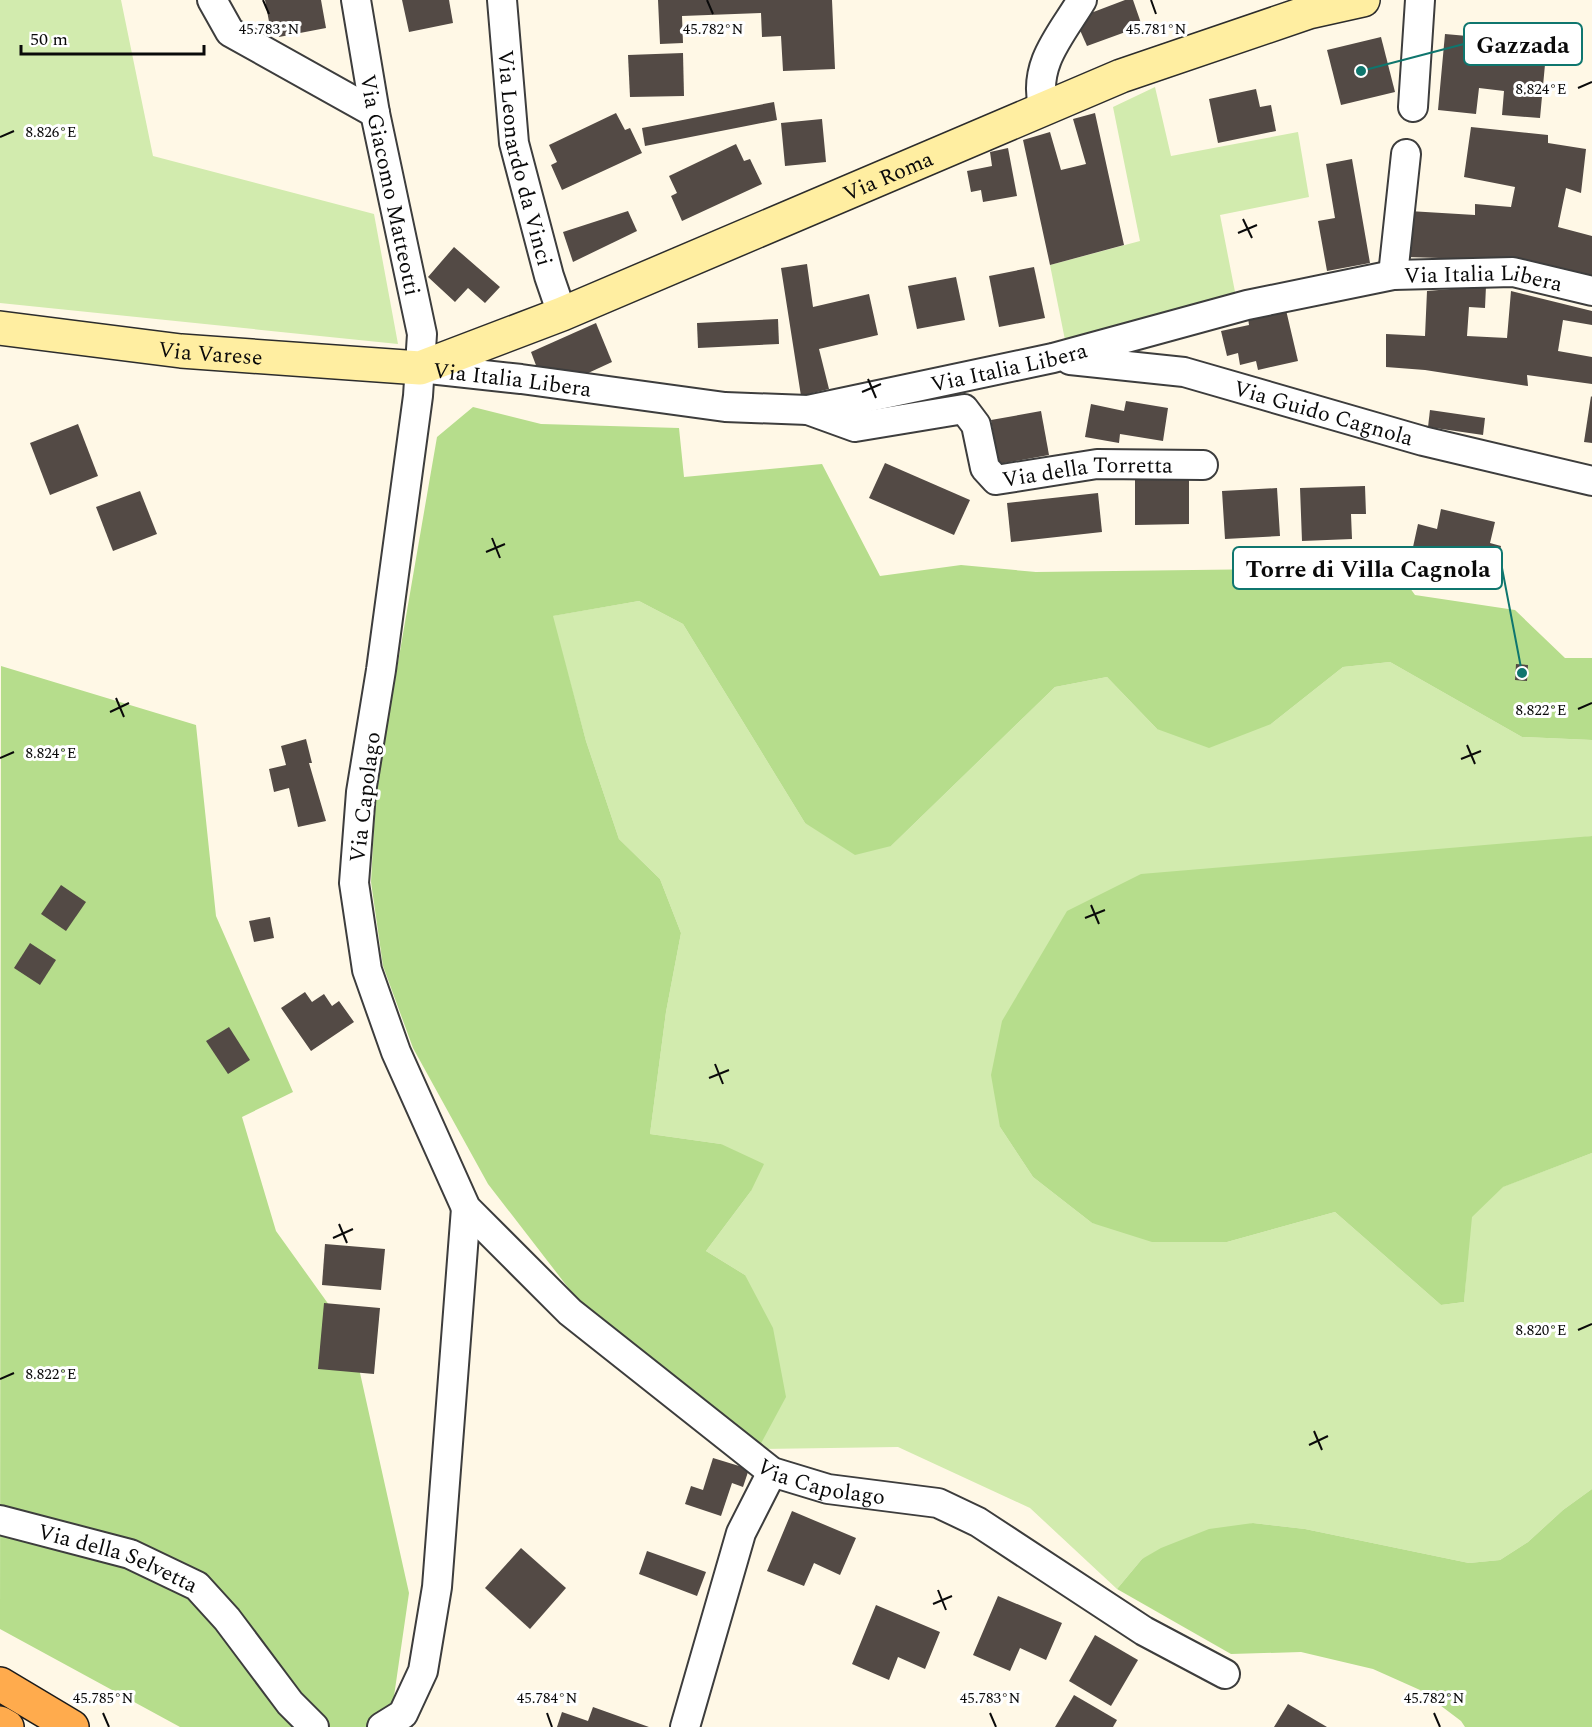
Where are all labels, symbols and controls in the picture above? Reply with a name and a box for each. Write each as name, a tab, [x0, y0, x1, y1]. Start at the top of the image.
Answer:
scale bar	[21, 18, 204, 56]
text: 45.783°N	[239, 18, 299, 41]
text: 45.782°N	[683, 18, 743, 41]
text: 45.781°N	[1126, 18, 1186, 41]
callout: Gazzada	[1464, 23, 1582, 65]
text: 50 m	[30, 26, 68, 53]
text: Gazzada	[1476, 28, 1570, 64]
street label: Via Leonardo da Vinci	[488, 49, 561, 270]
street label: Via Giacomo Matteotti	[351, 72, 428, 299]
text: 8.824°E	[1515, 78, 1567, 101]
text: 8.826°E	[25, 121, 77, 144]
street label: Via Roma	[838, 143, 939, 211]
street label: Via Italia Libera	[1404, 257, 1566, 301]
street label: Via Varese	[156, 333, 264, 375]
street label: Via Italia Libera	[928, 334, 1092, 402]
street label: Via Italia Libera	[431, 355, 594, 407]
street label: Via Guido Cagnola	[1229, 372, 1417, 455]
street label: Via della Torretta	[1000, 449, 1173, 497]
callout: Torre di Villa Cagnola	[1233, 547, 1502, 589]
text: Torre di Villa Cagnola	[1245, 552, 1491, 588]
text: 8.822°E	[1515, 699, 1567, 722]
street label: Via Capolago	[341, 730, 390, 864]
text: 8.824°E	[25, 742, 77, 765]
text: 8.820°E	[1515, 1319, 1567, 1342]
text: 8.822°E	[25, 1363, 77, 1386]
street label: Via Capolago	[749, 1451, 887, 1514]
street label: Via della Selvetta	[34, 1516, 203, 1602]
text: 45.785°N	[73, 1687, 133, 1710]
text: 45.784°N	[517, 1687, 577, 1710]
text: 45.783°N	[960, 1687, 1020, 1710]
text: 45.782°N	[1404, 1687, 1464, 1710]

